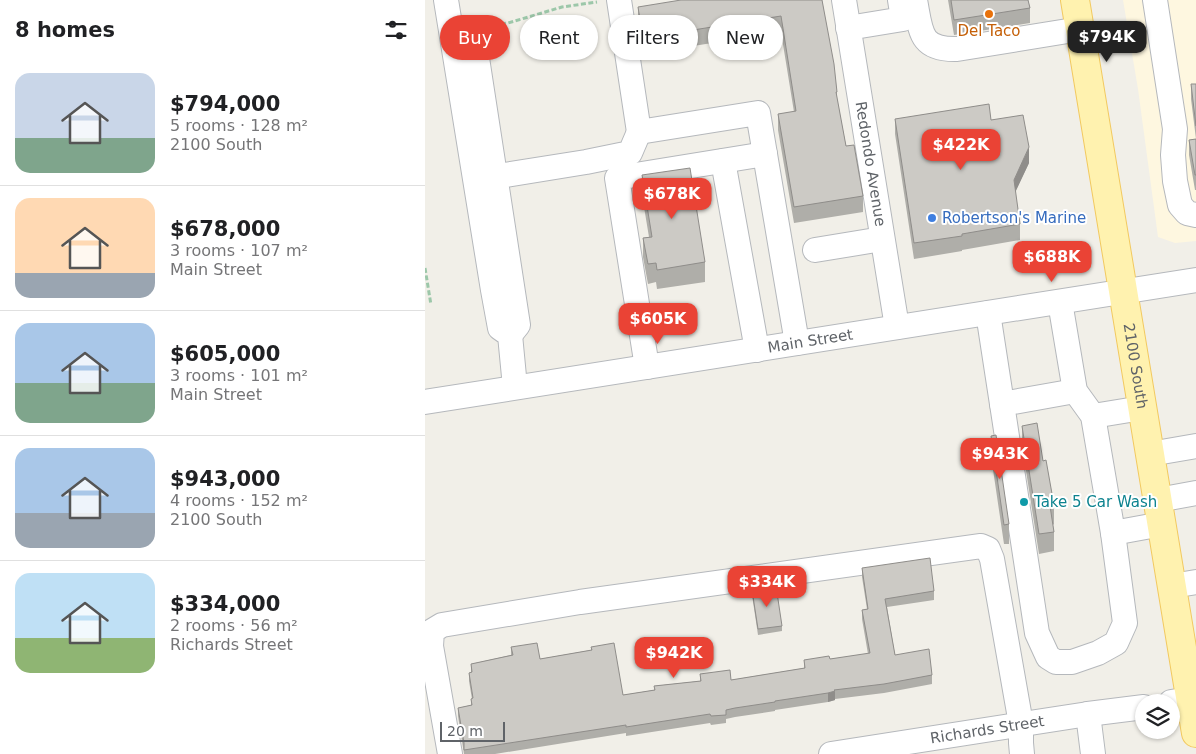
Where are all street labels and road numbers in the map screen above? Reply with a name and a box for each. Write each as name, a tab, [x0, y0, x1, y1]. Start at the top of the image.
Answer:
street label: Redondo Avenue	[852, 100, 890, 228]
street label: 2100 South	[1119, 322, 1151, 410]
street label: Main Street	[766, 325, 854, 357]
street label: Richards Street	[929, 712, 1046, 747]

